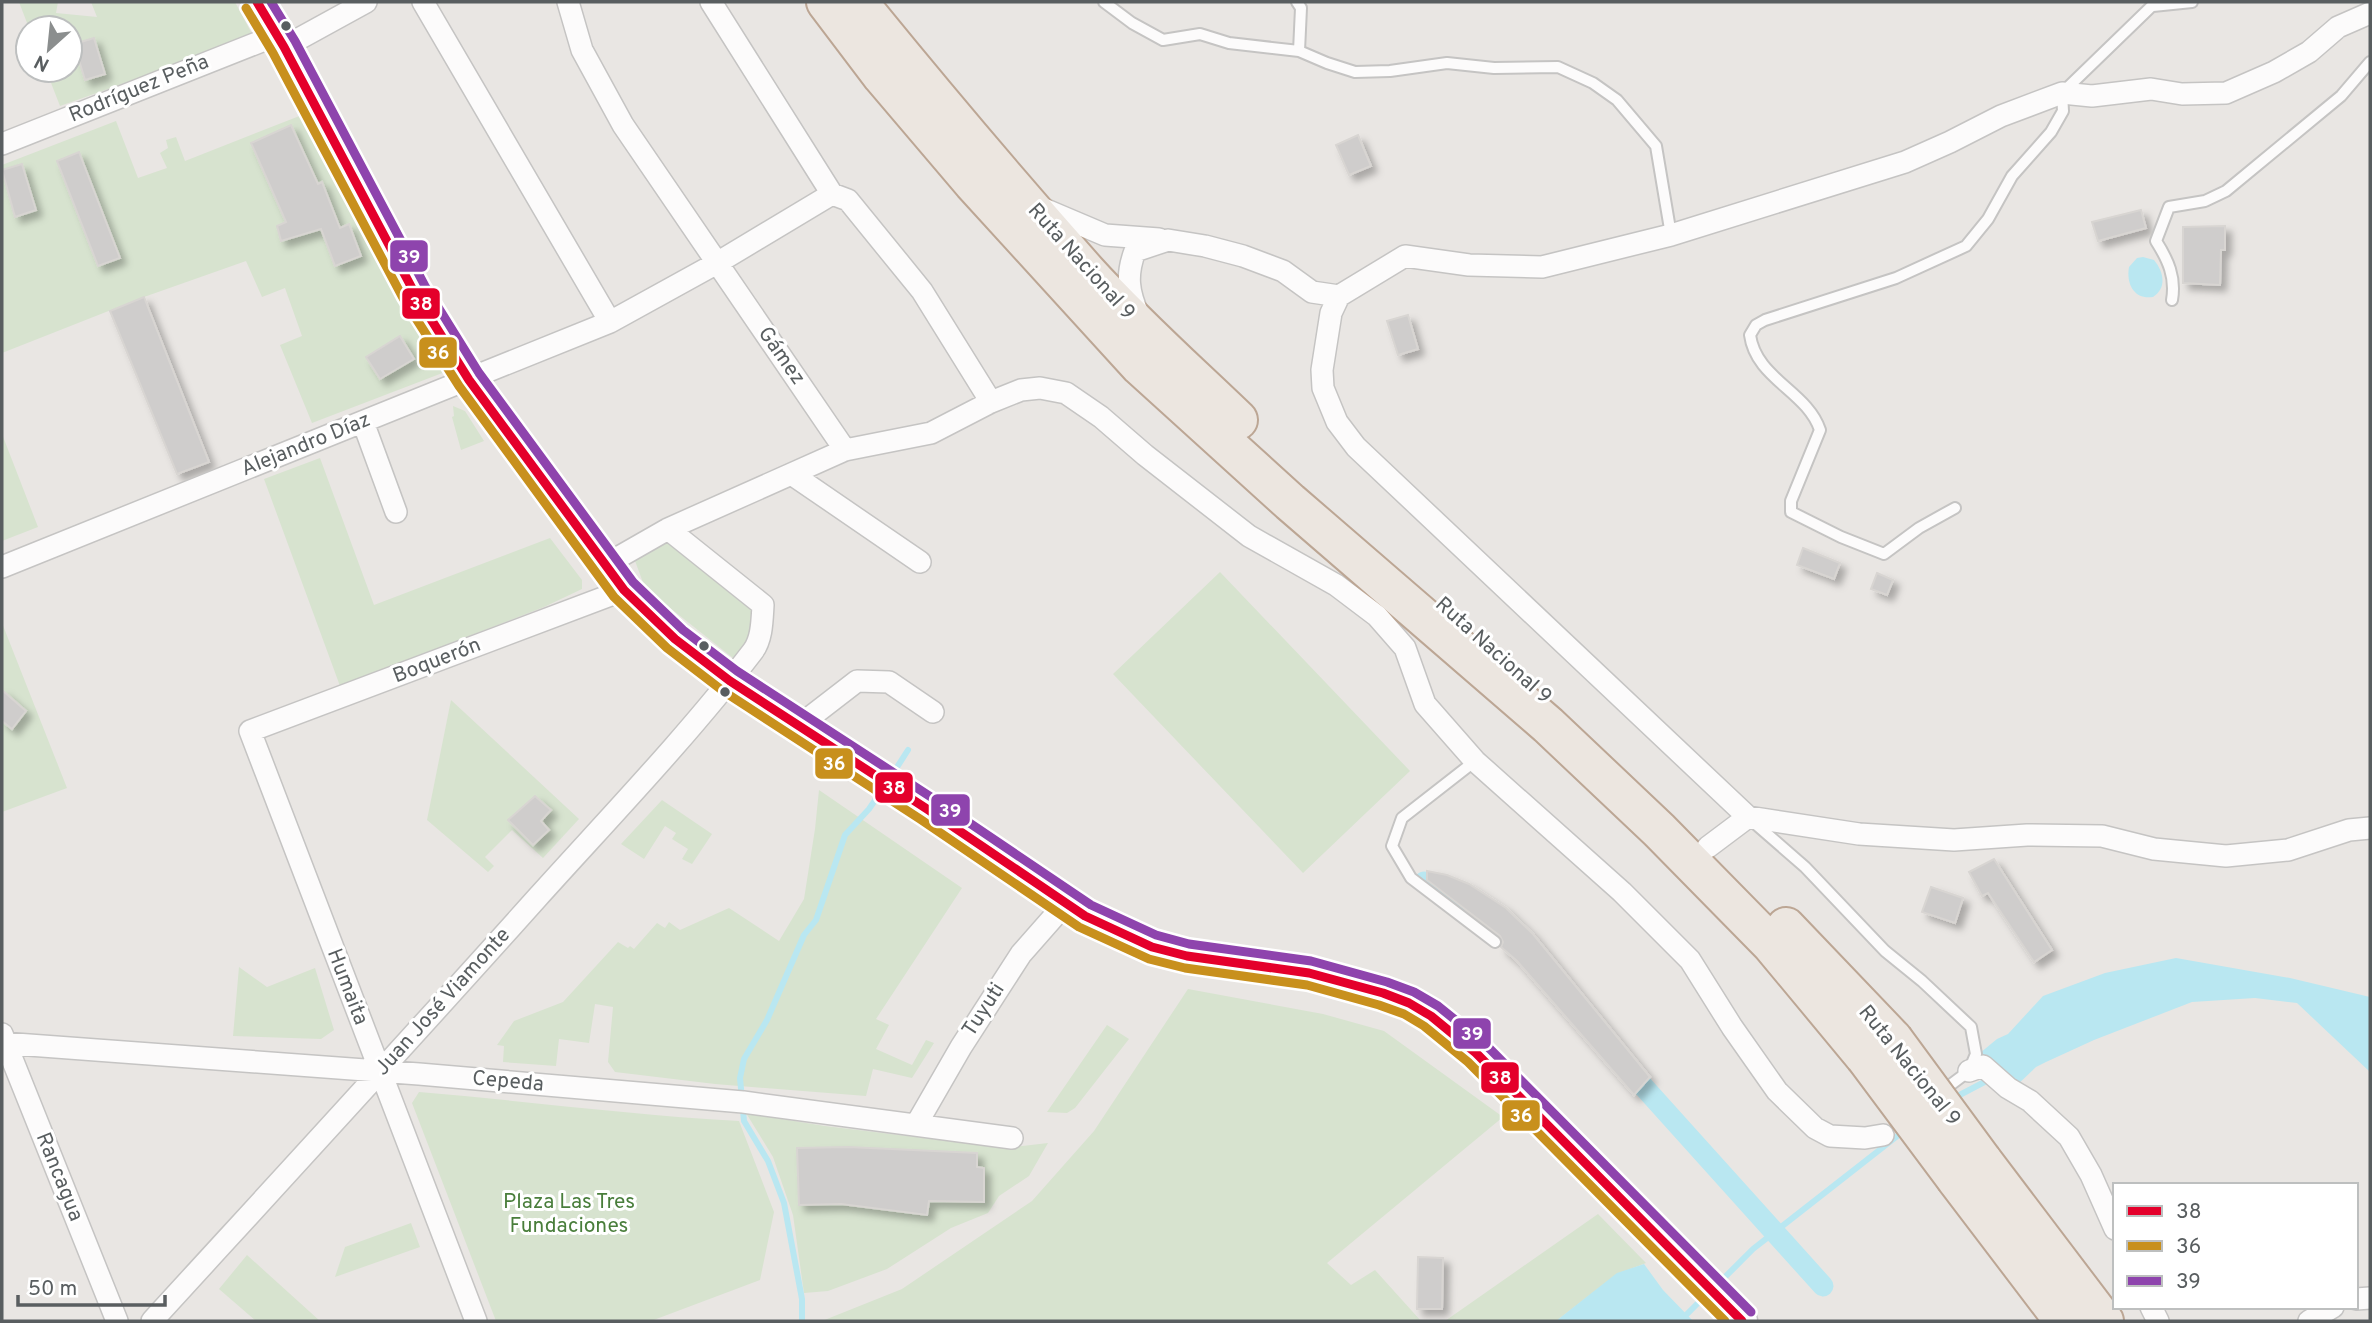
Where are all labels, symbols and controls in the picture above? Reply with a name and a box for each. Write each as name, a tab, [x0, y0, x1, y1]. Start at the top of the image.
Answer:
north arrow	[14, 14, 84, 84]
unlabelled marker	[279, 19, 293, 33]
text: N	[31, 49, 54, 76]
street label: Rodríguez Peña	[65, 49, 213, 129]
street label: Ruta Nacional 9	[1021, 198, 1141, 326]
line badge: 39	[389, 239, 429, 273]
text: 39	[397, 246, 421, 270]
line badge: 38	[401, 287, 441, 320]
text: 38	[409, 293, 433, 317]
street label: Gámez	[751, 322, 811, 390]
line badge: 36	[418, 336, 458, 369]
text: 36	[426, 342, 450, 366]
street label: Alejandro Díaz	[237, 407, 375, 483]
street label: Ruta Nacional 9	[1429, 591, 1557, 711]
street label: Boquerón	[389, 632, 485, 690]
unlabelled marker	[697, 639, 711, 653]
unlabelled marker	[718, 685, 732, 699]
line badge: 36	[814, 747, 854, 780]
text: 36	[822, 753, 846, 777]
line badge: 38	[874, 771, 914, 804]
text: 38	[882, 777, 906, 801]
line badge: 39	[930, 793, 971, 827]
text: 39	[938, 800, 962, 824]
street label: Juan José Viamonte	[369, 922, 517, 1082]
street label: Humaita	[320, 945, 374, 1029]
street label: Tuyuti	[957, 978, 1011, 1042]
street label: Ruta Nacional 9	[1852, 1000, 1966, 1132]
line badge: 39	[1452, 1017, 1492, 1050]
text: 39	[1460, 1023, 1484, 1047]
line badge: 38	[1480, 1061, 1520, 1094]
street label: Cepeda	[471, 1065, 545, 1099]
text: 38	[1488, 1067, 1512, 1091]
line badge: 36	[1501, 1099, 1541, 1132]
text: 36	[1509, 1105, 1533, 1129]
street label: Rancagua	[29, 1129, 89, 1225]
legend	[2113, 1183, 2358, 1309]
park label: Plaza Las Tres Fundaciones	[503, 1189, 635, 1240]
text: 38	[2176, 1199, 2201, 1226]
text: 36	[2176, 1234, 2201, 1261]
scale bar	[18, 1264, 164, 1308]
text: 39	[2176, 1269, 2201, 1296]
text: 50 m	[28, 1276, 77, 1303]

